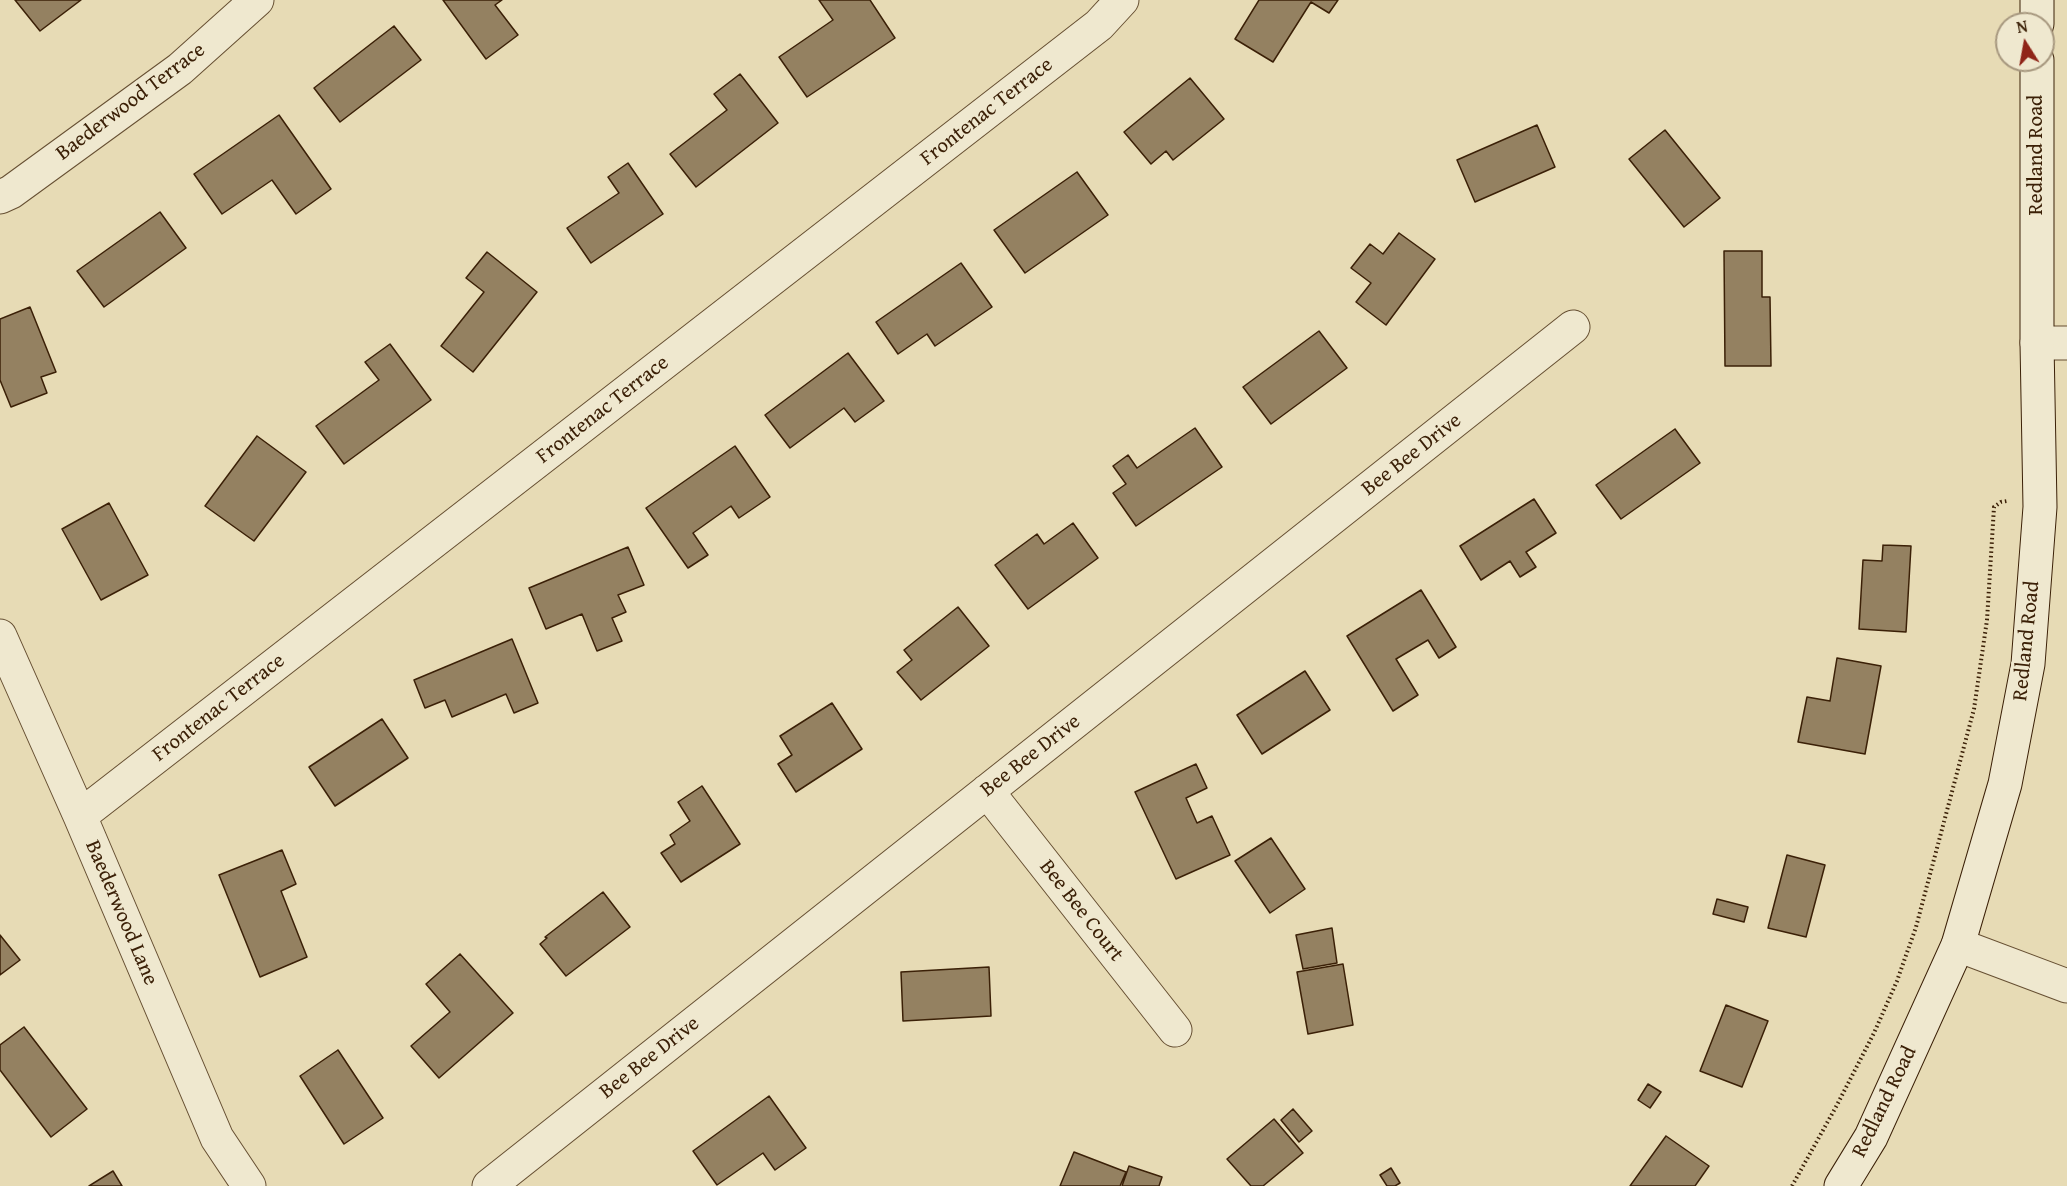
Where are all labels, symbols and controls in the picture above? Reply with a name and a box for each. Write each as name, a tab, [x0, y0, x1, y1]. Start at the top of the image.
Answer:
north arrow	[1995, 12, 2055, 72]
text: N	[2014, 13, 2029, 39]
street label: Baederwood Terrace	[51, 38, 211, 166]
street label: Frontenac Terrace	[916, 53, 1058, 171]
street label: Redland Road	[2024, 95, 2050, 215]
street label: Frontenac Terrace	[532, 351, 674, 469]
street label: Bee Bee Drive	[1357, 408, 1467, 502]
street label: Redland Road	[2008, 580, 2046, 702]
street label: Frontenac Terrace	[148, 649, 290, 767]
street label: Bee Bee Drive	[976, 709, 1086, 803]
street label: Baederwood Lane	[79, 837, 163, 989]
street label: Bee Bee Court	[1034, 855, 1128, 967]
street label: Bee Bee Drive	[595, 1011, 705, 1105]
street label: Redland Road	[1847, 1042, 1923, 1162]

